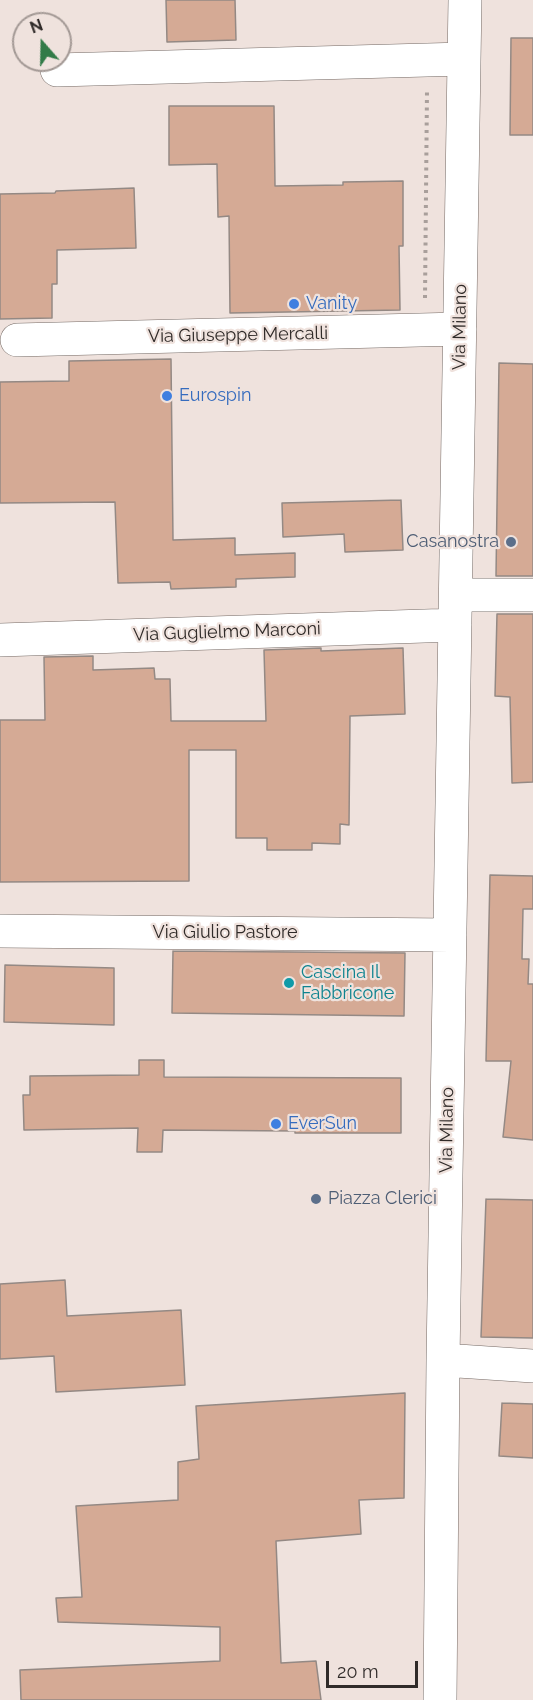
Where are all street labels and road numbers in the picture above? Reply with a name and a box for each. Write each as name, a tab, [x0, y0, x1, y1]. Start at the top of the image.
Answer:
street label: Via Milano	[448, 284, 472, 370]
street label: Via Giuseppe Mercalli	[148, 323, 328, 347]
street label: Via Guglielmo Marconi	[133, 618, 321, 646]
street label: Via Giulio Pastore	[153, 922, 297, 944]
street label: Via Milano	[435, 1087, 459, 1173]

